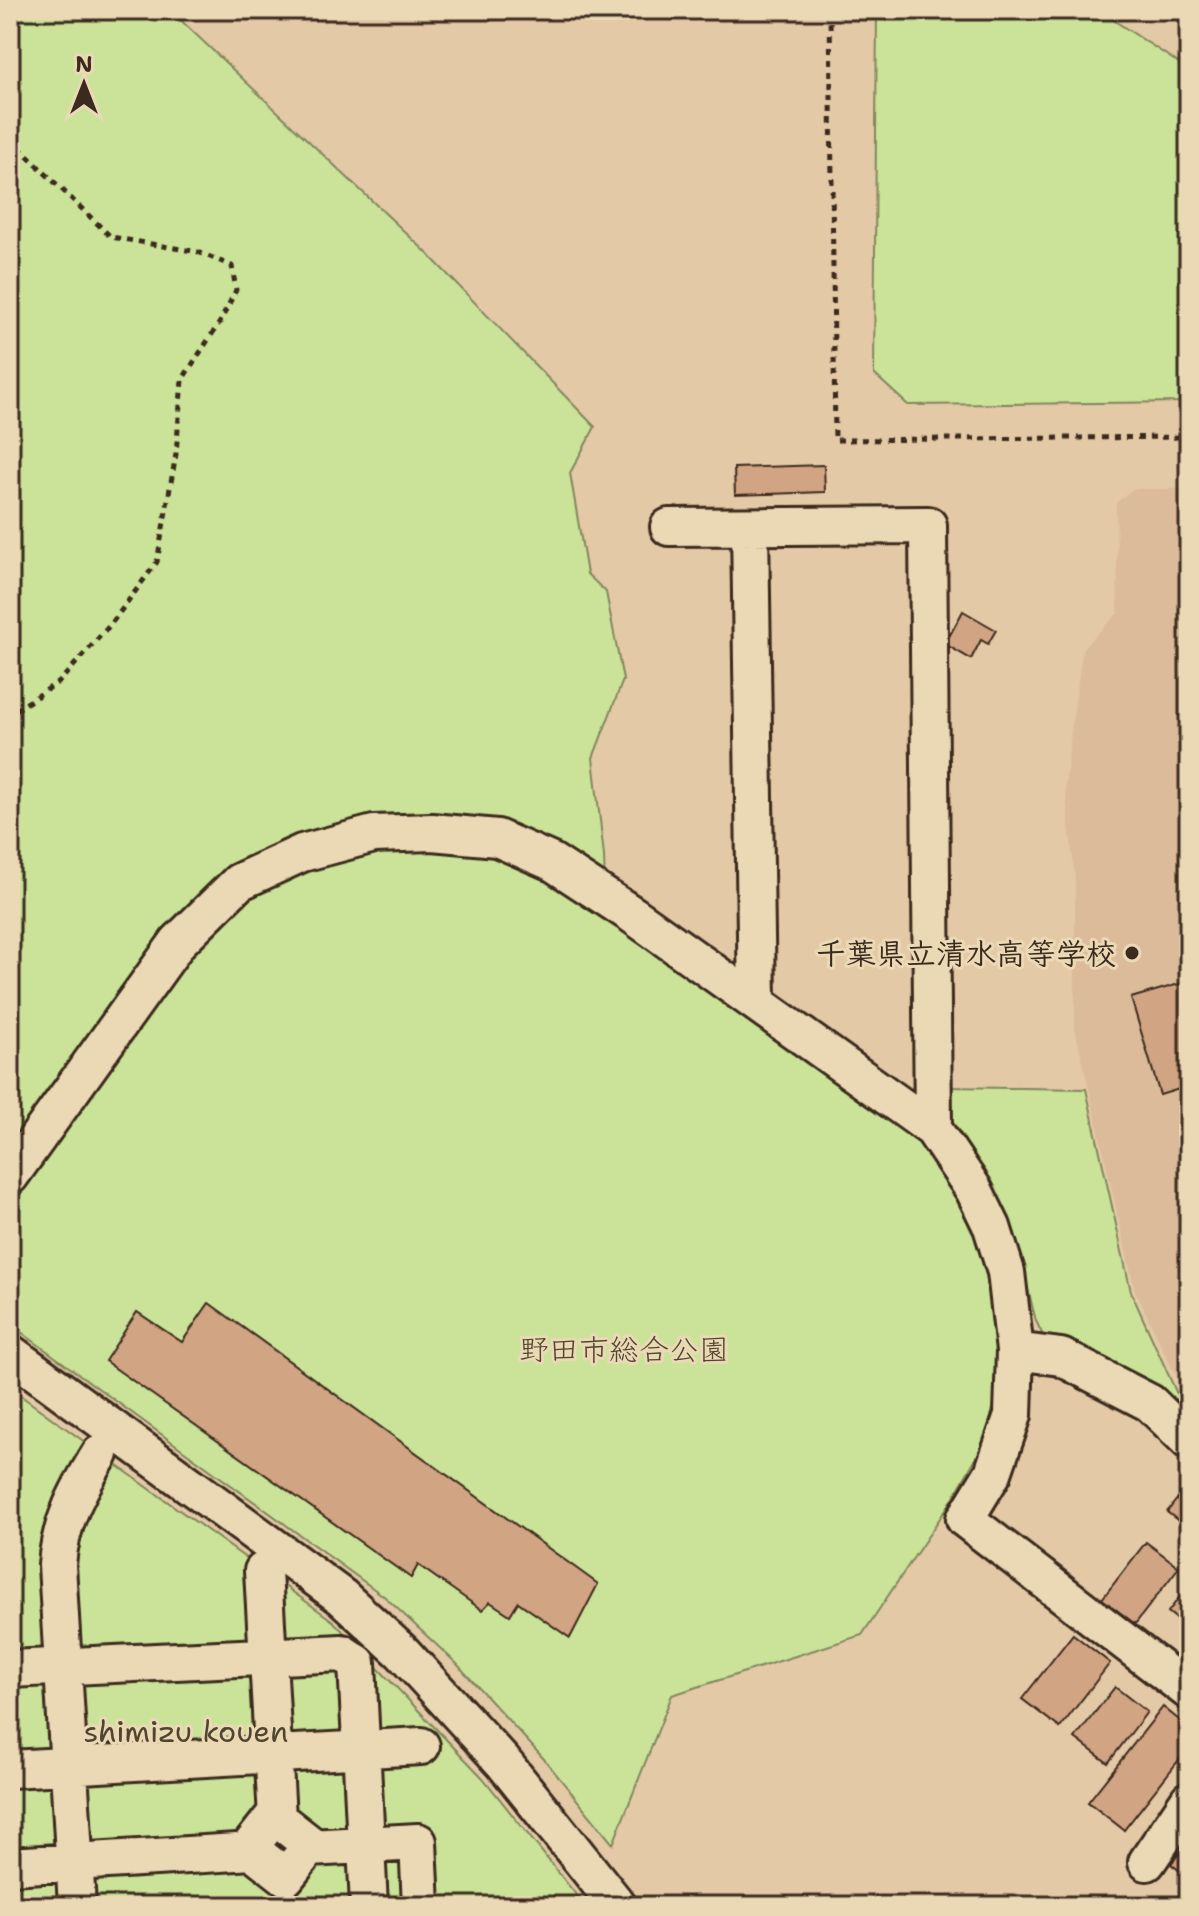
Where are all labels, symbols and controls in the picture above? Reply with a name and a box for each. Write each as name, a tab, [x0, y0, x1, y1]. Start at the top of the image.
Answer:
north arrow	[44, 44, 124, 124]
text: N	[75, 50, 93, 79]
place label: 千葉県立清水高等学校	[816, 933, 1116, 974]
marker: 千葉県立清水高等学校	[1123, 944, 1141, 962]
park label: 野田市総合公園	[519, 1329, 729, 1370]
park label: shimizu kouen	[84, 1711, 288, 1752]

